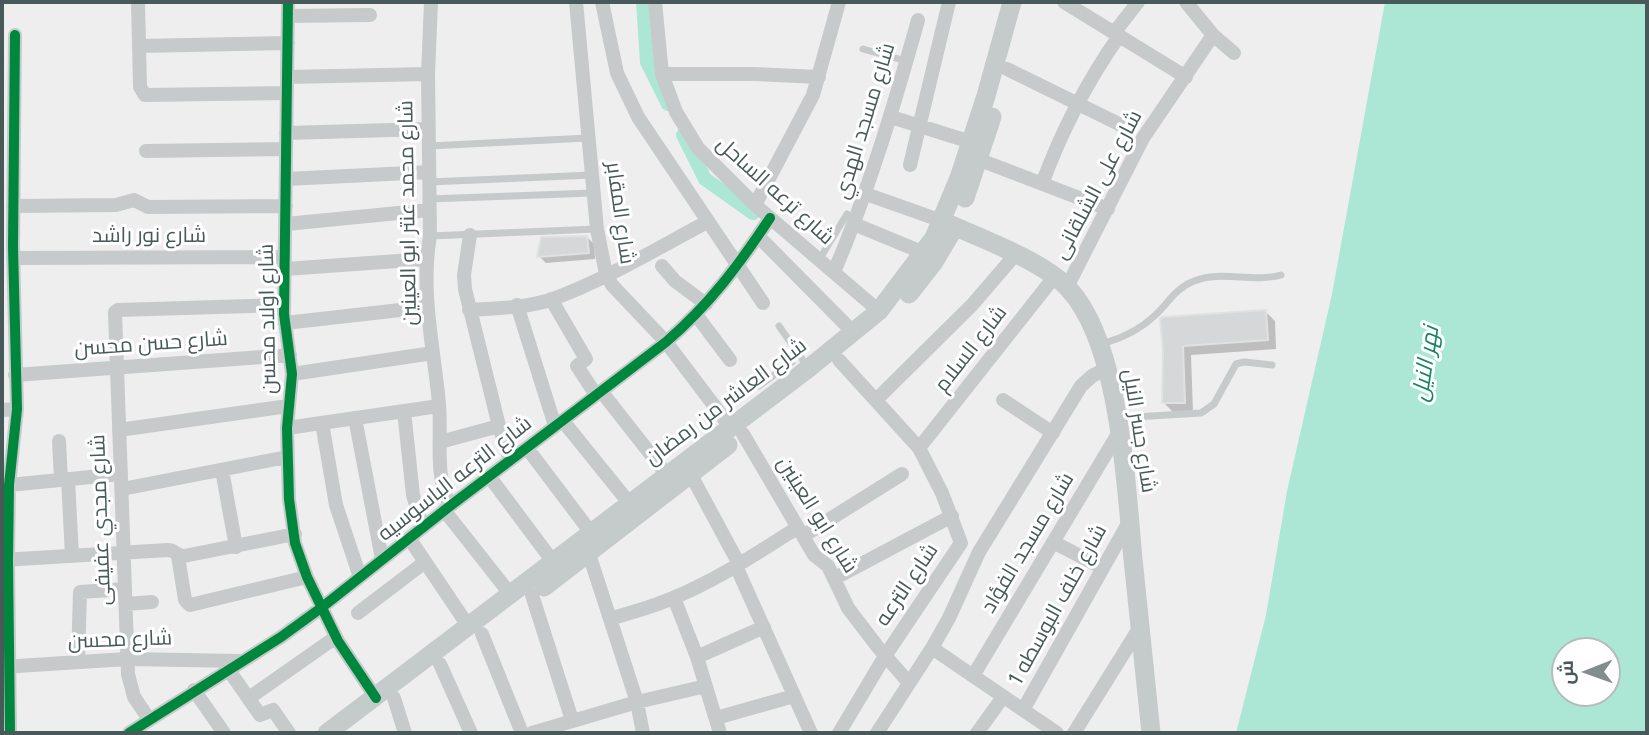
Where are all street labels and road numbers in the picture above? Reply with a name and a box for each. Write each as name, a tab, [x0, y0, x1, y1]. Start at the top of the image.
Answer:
street label: شارع مسجد الهدي	[829, 40, 901, 202]
street label: شارع محمد عنتر ابو العينين	[393, 100, 423, 326]
street label: شارع على الشلقانى	[1048, 106, 1148, 264]
street label: شارع ترعه الساحل	[711, 132, 839, 250]
street label: شارع المقابر	[600, 160, 640, 266]
street label: شارع نور راشد	[92, 223, 206, 249]
street label: شارع اولاد محسن	[254, 244, 282, 394]
street label: شارع السلام	[929, 301, 1013, 397]
street label: شارع حسن محسن	[74, 326, 228, 362]
street label: شارع العاشر من رمضان	[640, 333, 812, 471]
street label: شارع جسر النيل	[1117, 367, 1161, 495]
street label: شارع الترعه الباسوسيه	[373, 411, 537, 547]
street label: شارع مجدي عفيفى	[85, 434, 117, 606]
street label: شارع ابو العينين	[771, 452, 863, 578]
street label: شارع مسجد الفؤاد	[976, 468, 1080, 618]
street label: شارع خلف البوسطه 1	[1003, 520, 1113, 690]
street label: شارع الترعه	[870, 539, 944, 631]
street label: شارع محسن	[67, 626, 173, 654]

